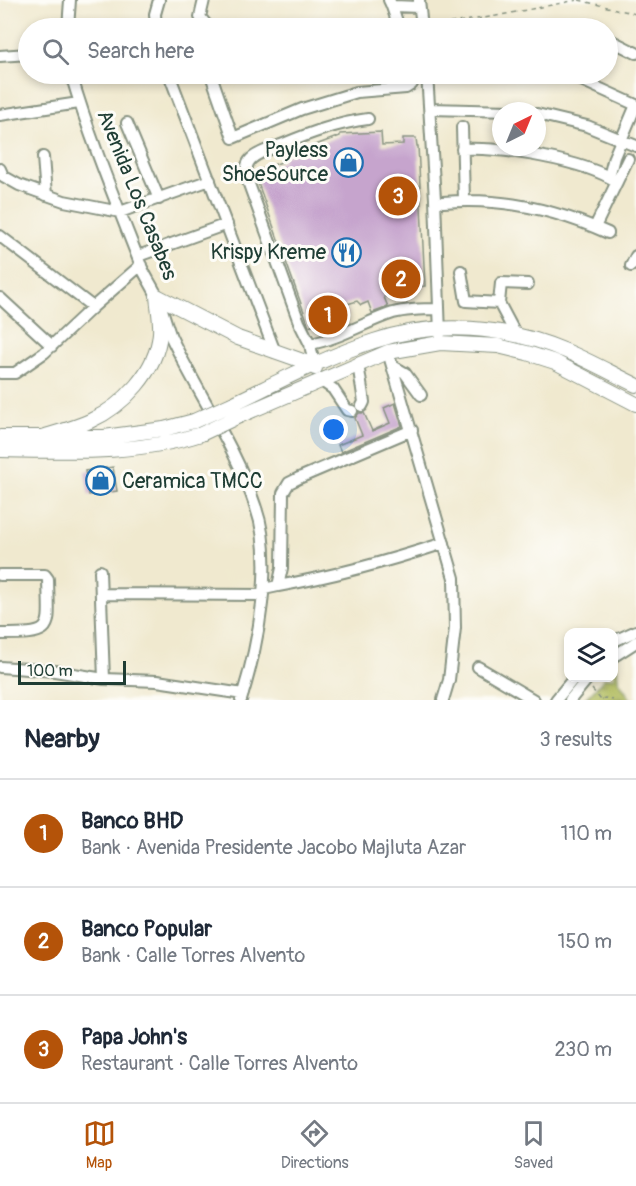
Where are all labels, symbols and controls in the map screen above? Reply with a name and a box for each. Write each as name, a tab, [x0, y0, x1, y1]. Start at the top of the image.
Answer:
search box	[18, 18, 618, 84]
icon: search	[39, 35, 72, 68]
text: Search here	[87, 37, 194, 65]
north arrow	[492, 102, 546, 156]
street label: Avenida Los Casabes	[91, 106, 184, 285]
place label: Payless ShoeSource	[222, 137, 329, 188]
shop icon: Payless ShoeSource	[333, 146, 365, 178]
pin: 3	[378, 174, 418, 218]
restaurant icon: Krispy Kreme	[331, 236, 363, 268]
place label: Krispy Kreme	[210, 239, 327, 266]
pin: 2	[382, 256, 420, 302]
pin: 1	[308, 292, 348, 338]
your location	[319, 415, 348, 444]
shop icon: Ceramica TMCC	[85, 465, 117, 497]
place label: Ceramica TMCC	[122, 468, 263, 495]
map controls	[564, 628, 618, 682]
button: layers	[564, 628, 618, 682]
scale bar	[18, 658, 126, 686]
text: 100 m	[27, 661, 73, 681]
text: Nearby	[24, 723, 100, 755]
text: 3 results	[540, 727, 612, 752]
text: Banco BHD	[81, 807, 183, 835]
text: 1	[40, 821, 47, 846]
text: 110 m	[561, 821, 612, 846]
text: Bank · Avenida Presidente Jacobo Majluta Azar	[81, 835, 466, 860]
text: Banco Popular	[81, 915, 212, 943]
text: 2	[38, 929, 49, 954]
text: 150 m	[558, 929, 612, 954]
text: Bank · Calle Torres Alvento	[81, 943, 305, 968]
text: Papa John's	[81, 1023, 187, 1051]
text: 3	[38, 1037, 49, 1062]
text: 230 m	[555, 1037, 612, 1062]
text: Restaurant · Calle Torres Alvento	[81, 1051, 358, 1076]
tab: Map	[83, 1117, 116, 1173]
tab: Directions	[281, 1117, 349, 1173]
tab: Saved	[514, 1117, 553, 1173]

